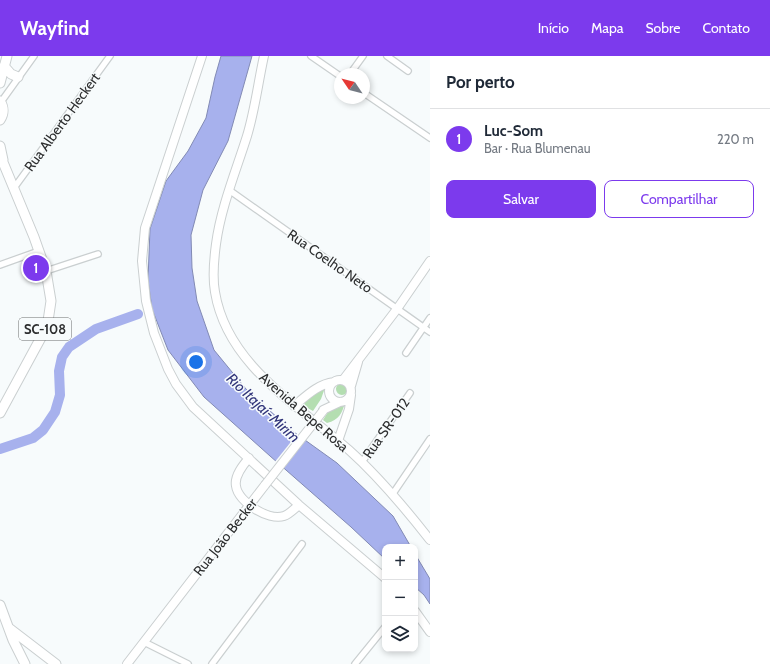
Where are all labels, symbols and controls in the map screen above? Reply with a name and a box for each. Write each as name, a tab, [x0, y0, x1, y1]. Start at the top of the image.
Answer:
text: Wayfind	[20, 17, 89, 40]
text: Início	[538, 19, 569, 37]
text: Mapa	[591, 19, 623, 37]
text: Sobre	[645, 19, 680, 37]
text: Contato	[702, 19, 750, 37]
north arrow	[334, 68, 370, 104]
street label: Rua Alberto Heckert	[20, 69, 104, 175]
text: Por perto	[446, 72, 515, 92]
text: Luc-Som	[484, 122, 543, 140]
text: 1	[457, 131, 461, 147]
text: 220 m	[717, 131, 754, 147]
text: Bar · Rua Blumenau	[484, 140, 591, 156]
button: Salvar	[446, 180, 596, 218]
button: Compartilhar	[604, 180, 754, 218]
street label: Rua Coelho Neto	[284, 225, 376, 297]
pin: 1	[23, 253, 49, 283]
road number: SC-108	[19, 318, 71, 340]
your location	[186, 352, 206, 372]
street label: Avenida Bepe Rosa	[256, 368, 353, 456]
water label: Rio Itajaí-Mirim	[223, 370, 303, 446]
street label: Rua SR-012	[359, 394, 413, 462]
street label: Rua João Becker	[189, 494, 261, 579]
map controls	[382, 544, 418, 652]
button: +	[382, 544, 418, 580]
button: −	[382, 580, 418, 616]
button: layers	[382, 616, 418, 652]

